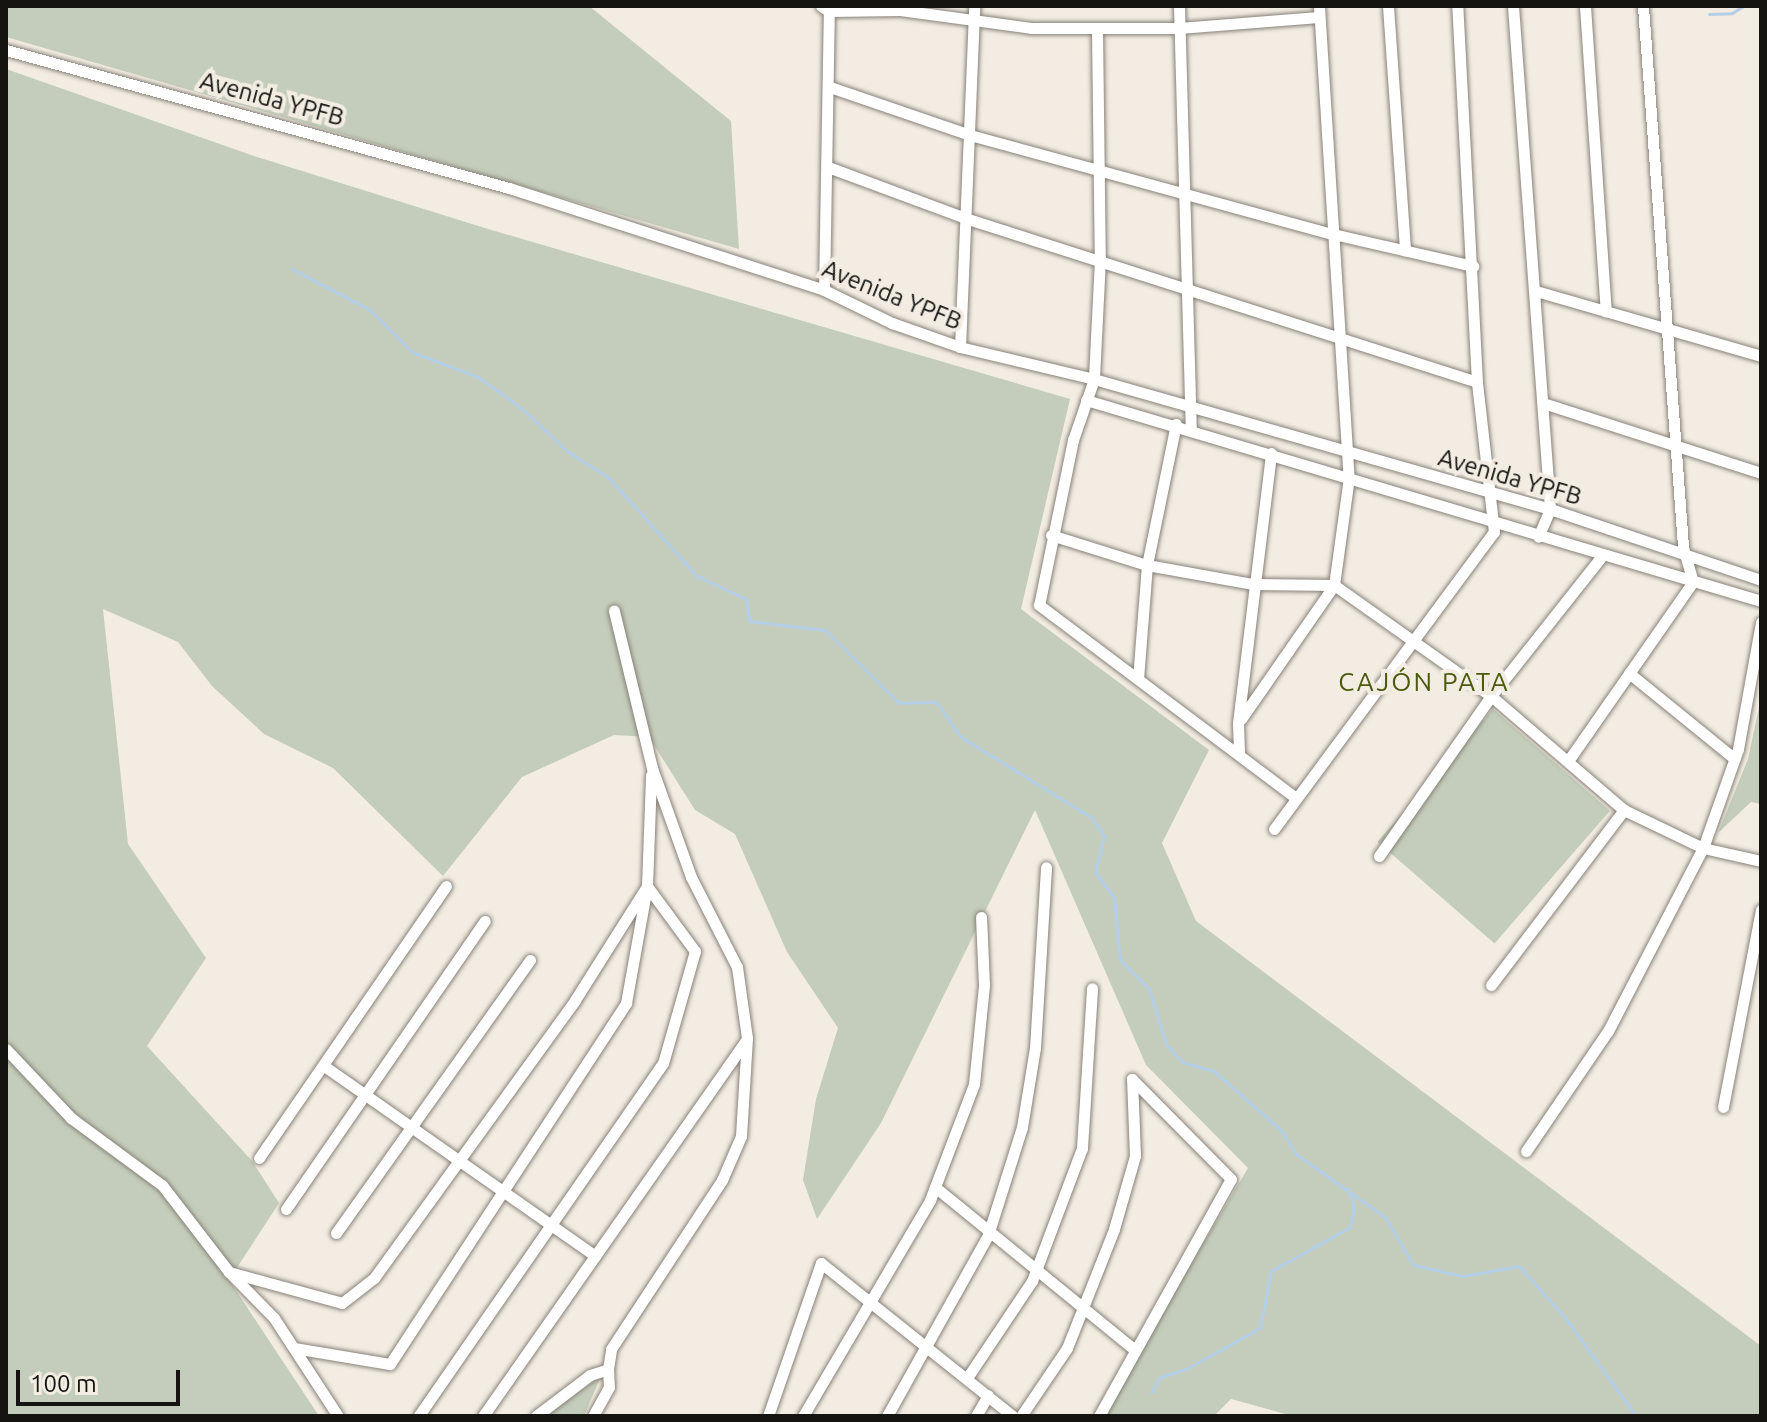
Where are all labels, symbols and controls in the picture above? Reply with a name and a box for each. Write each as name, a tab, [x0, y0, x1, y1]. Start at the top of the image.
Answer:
street label: Avenida YPFB	[197, 66, 347, 132]
street label: Avenida YPFB	[818, 254, 966, 336]
street label: Avenida YPFB	[1435, 443, 1585, 511]
district label: CAJÓN PATA	[1338, 666, 1510, 698]
scale bar	[20, 1354, 184, 1404]
text: 100 m	[30, 1370, 97, 1397]

